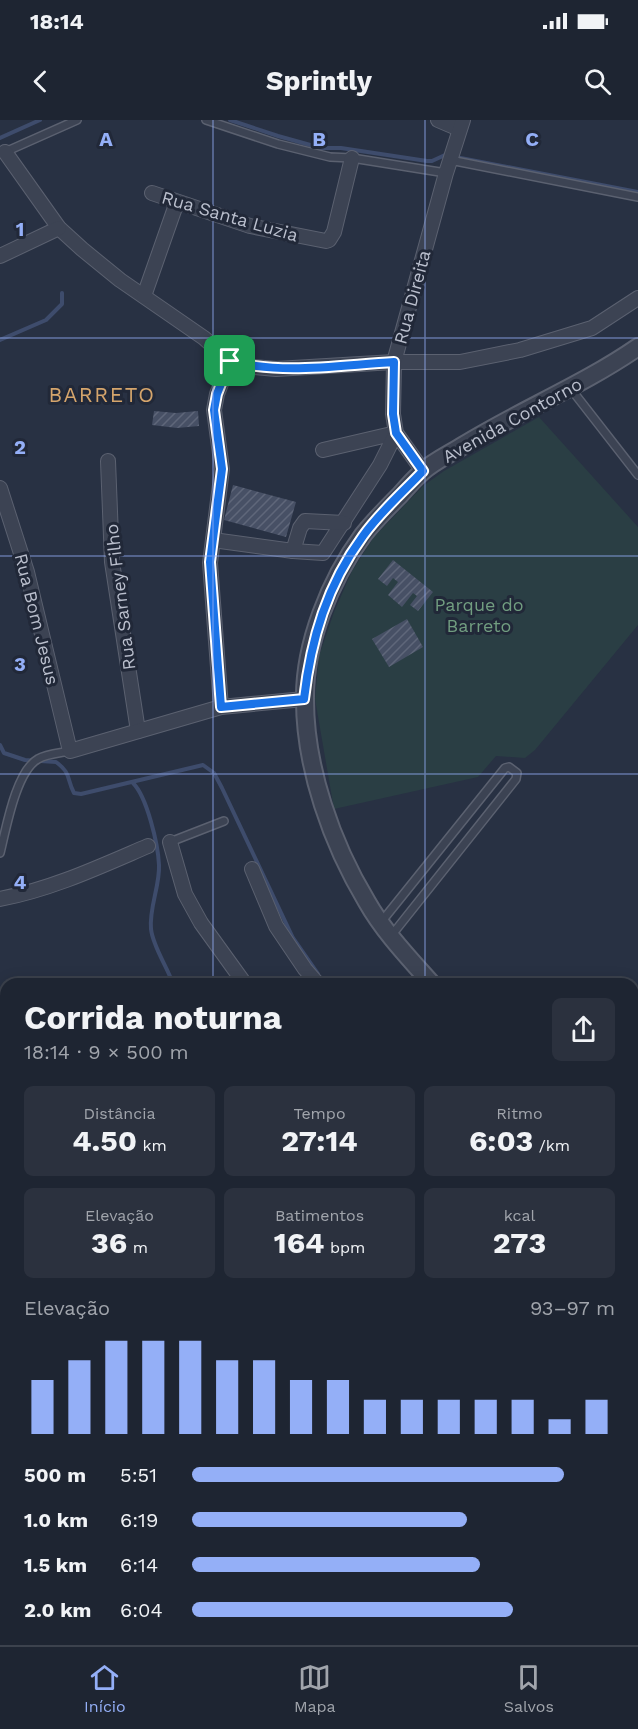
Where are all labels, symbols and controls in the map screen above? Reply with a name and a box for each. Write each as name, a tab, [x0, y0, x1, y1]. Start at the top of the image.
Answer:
text: 18:14	[30, 9, 84, 34]
icon: back	[24, 65, 57, 98]
text: Sprintly	[266, 65, 372, 97]
icon: search	[581, 65, 614, 98]
text: A	[99, 127, 113, 151]
text: B	[312, 127, 326, 151]
text: C	[525, 127, 539, 151]
street label: Rua Santa Luzia	[159, 186, 301, 246]
text: 1	[16, 217, 24, 241]
street label: Rua Direita	[389, 248, 435, 346]
pin	[204, 335, 255, 386]
icon: arrive	[213, 344, 246, 377]
street label: Avenida Contorno	[439, 373, 585, 467]
district label: BARRETO	[48, 382, 156, 407]
text: 2	[14, 435, 26, 459]
street label: Rua Sarney Filho	[101, 523, 139, 671]
street label: Rua Bom Jesus	[11, 551, 63, 687]
park label: Parque do Barreto	[434, 594, 524, 636]
text: 3	[14, 652, 26, 676]
text: 4	[14, 870, 27, 894]
text: Corrida noturna	[24, 998, 282, 1037]
button: share	[552, 998, 615, 1061]
text: 18:14 · 9 × 500 m	[24, 1040, 189, 1064]
text: Distância	[83, 1104, 156, 1123]
text: Tempo	[293, 1104, 346, 1123]
text: Ritmo	[496, 1104, 543, 1123]
text: 4.50	[72, 1123, 137, 1158]
text: 27:14	[281, 1123, 358, 1158]
text: 6:03	[469, 1123, 533, 1158]
text: km	[137, 1136, 167, 1155]
text: /km	[533, 1136, 570, 1155]
text: Elevação	[85, 1206, 154, 1225]
text: Batimentos	[275, 1206, 364, 1225]
text: kcal	[504, 1206, 535, 1225]
text: 36	[91, 1225, 127, 1260]
text: 164	[274, 1225, 325, 1260]
text: 273	[493, 1225, 546, 1260]
text: m	[127, 1238, 148, 1257]
text: bpm	[325, 1238, 365, 1257]
text: Elevação	[24, 1296, 110, 1320]
text: 93–97 m	[530, 1296, 615, 1320]
text: 500 m	[24, 1463, 86, 1487]
text: 5:51	[120, 1463, 157, 1487]
text: 1.0 km	[24, 1508, 88, 1532]
text: 6:19	[120, 1508, 158, 1532]
text: 1.5 km	[24, 1553, 87, 1577]
text: 6:14	[120, 1553, 158, 1577]
text: 2.0 km	[24, 1598, 91, 1622]
text: 6:04	[120, 1598, 163, 1622]
tab: Início	[84, 1661, 126, 1716]
tab: Mapa	[294, 1661, 336, 1716]
tab: Salvos	[504, 1661, 554, 1716]

